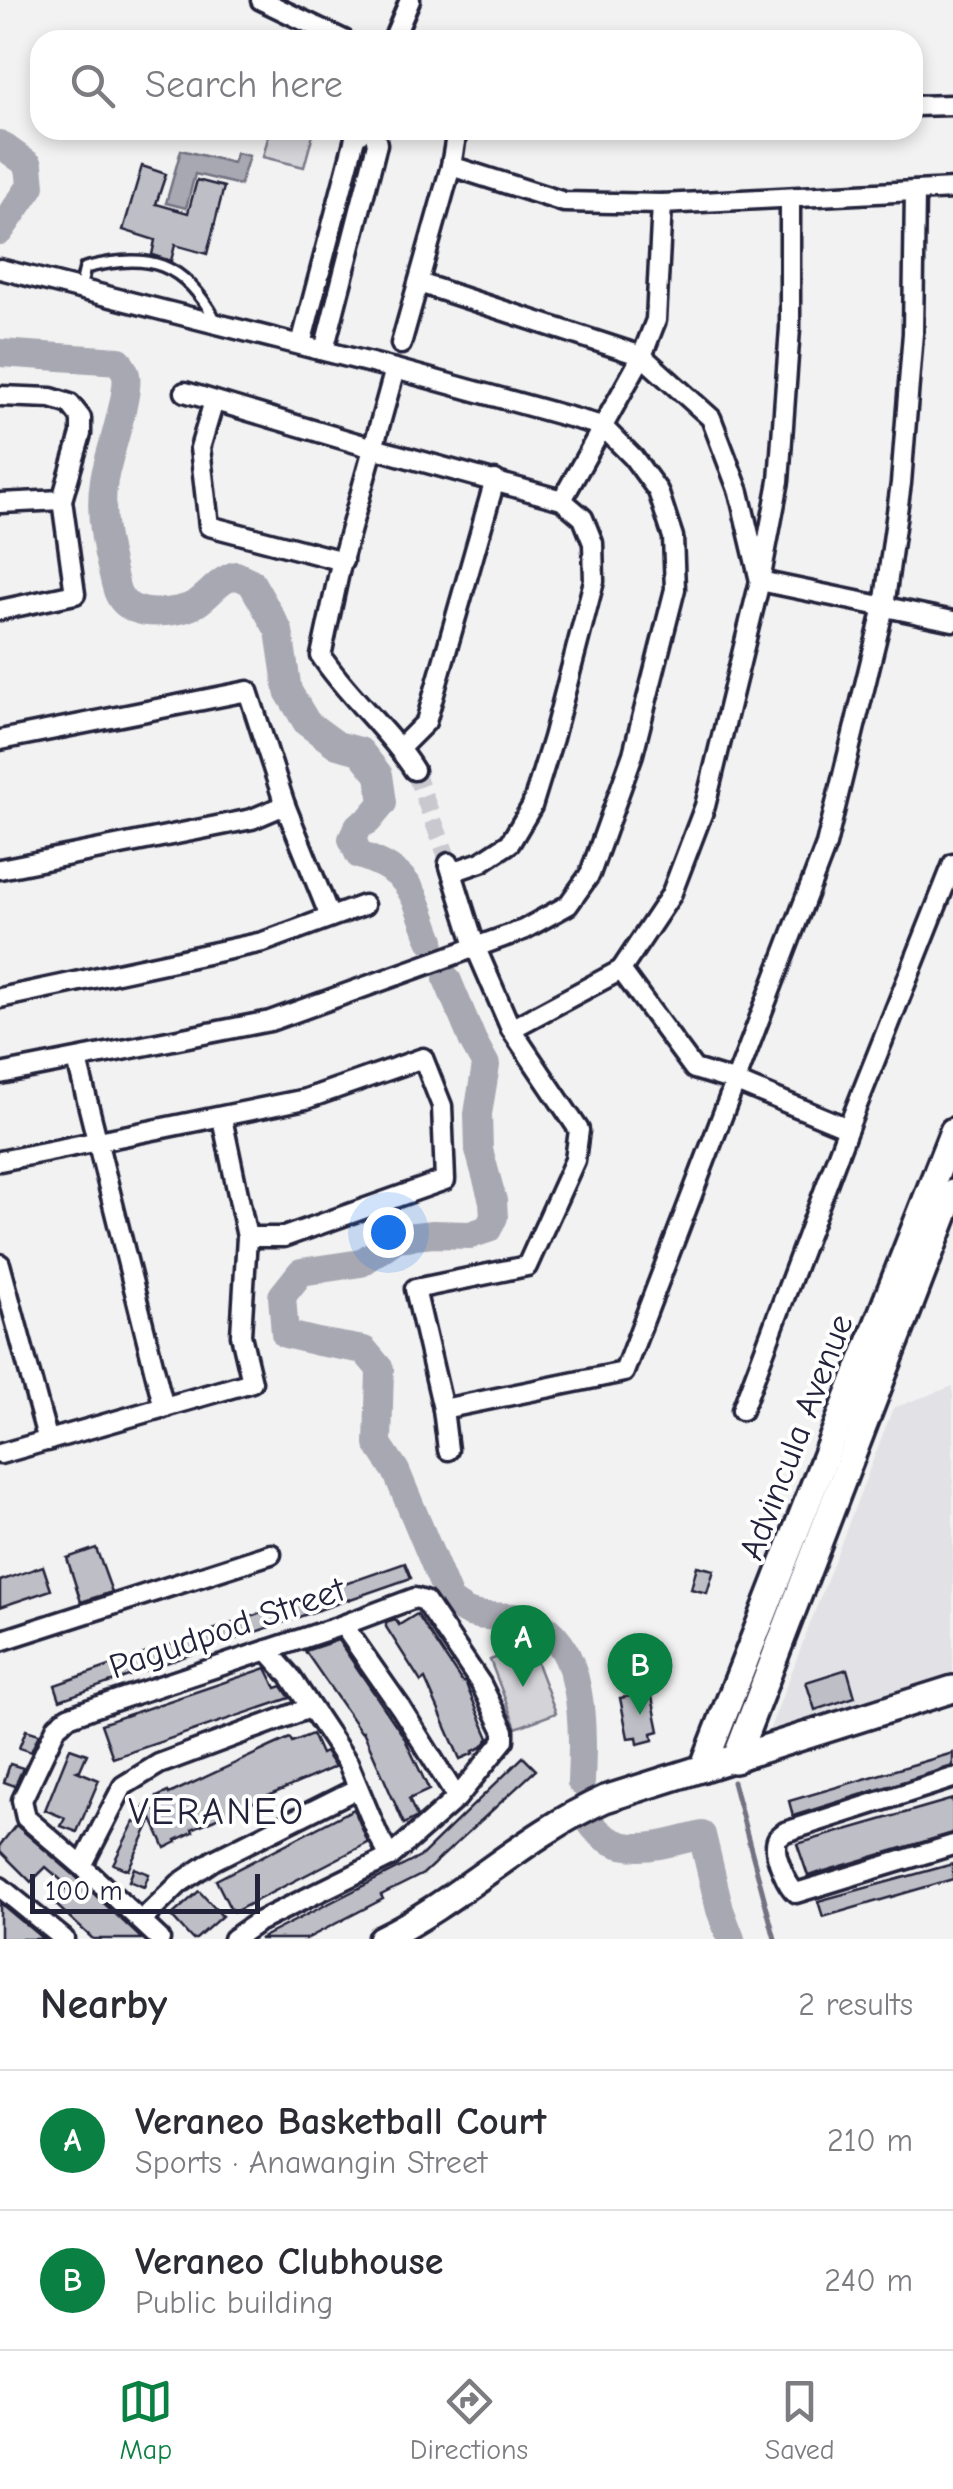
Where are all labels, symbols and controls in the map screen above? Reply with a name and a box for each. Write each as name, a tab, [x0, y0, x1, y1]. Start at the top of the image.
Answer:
search box	[30, 30, 923, 140]
icon: search	[65, 58, 120, 113]
text: Search here	[145, 63, 343, 107]
your location	[363, 1207, 414, 1258]
street label: Advincula Avenue	[730, 1308, 862, 1566]
street label: Pagudpod Street	[104, 1568, 351, 1687]
pin: A	[490, 1604, 556, 1687]
pin: B	[608, 1632, 672, 1715]
district label: VERANEO	[128, 1790, 306, 1834]
scale bar	[30, 1869, 260, 1914]
text: 100 m	[45, 1875, 123, 1907]
text: Nearby	[40, 1980, 167, 2029]
text: 2 results	[798, 1986, 913, 2023]
text: Veraneo Basketball Court	[135, 2100, 546, 2144]
text: A	[64, 2122, 81, 2159]
text: 210 m	[827, 2122, 913, 2159]
text: Sports · Anawangin Street	[135, 2144, 487, 2181]
text: Veraneo Clubhouse	[135, 2240, 443, 2284]
text: B	[63, 2262, 82, 2299]
text: 240 m	[824, 2262, 913, 2299]
text: Public building	[135, 2284, 333, 2321]
tab: Map	[118, 2374, 173, 2466]
tab: Directions	[410, 2374, 528, 2466]
tab: Saved	[765, 2374, 835, 2466]

